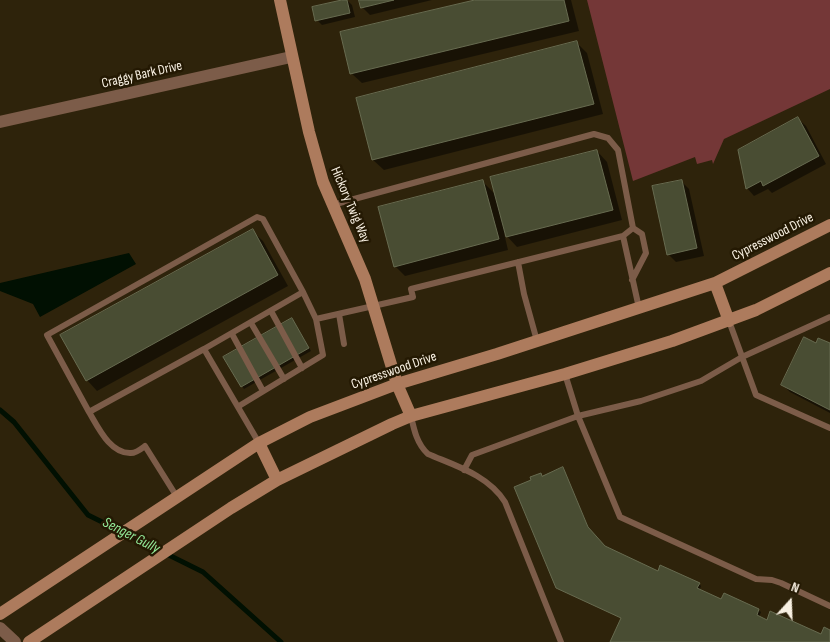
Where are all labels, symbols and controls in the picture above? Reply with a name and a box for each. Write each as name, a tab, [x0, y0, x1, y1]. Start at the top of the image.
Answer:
street label: Craggy Bark Drive	[100, 58, 184, 92]
street label: Hickory Twig Way	[326, 165, 374, 245]
street label: Cypresswood Drive	[729, 209, 817, 265]
street label: Cypresswood Drive	[349, 349, 439, 393]
water label: Senger Gully	[99, 514, 163, 558]
north arrow	[765, 577, 815, 627]
text: N	[789, 578, 802, 597]

